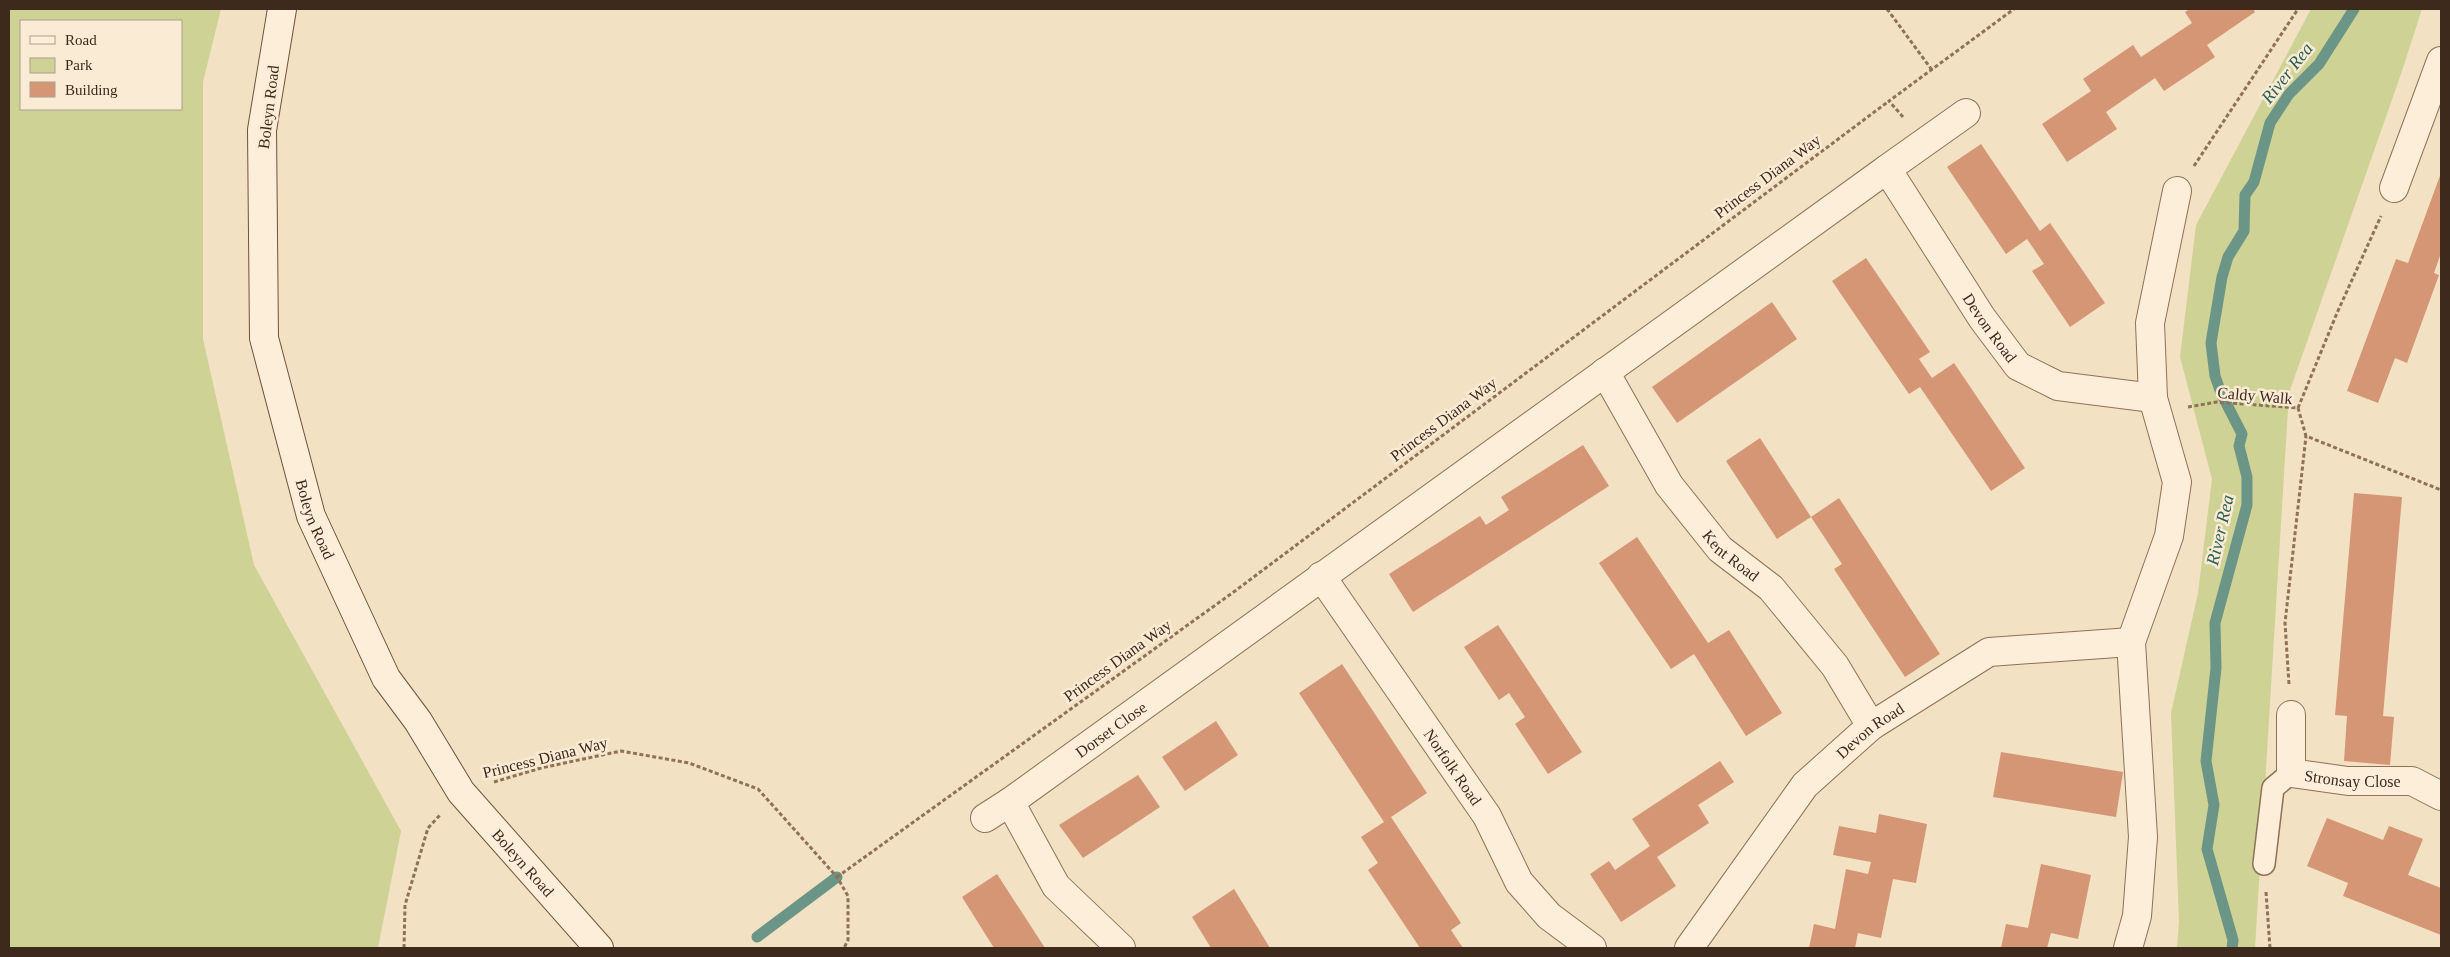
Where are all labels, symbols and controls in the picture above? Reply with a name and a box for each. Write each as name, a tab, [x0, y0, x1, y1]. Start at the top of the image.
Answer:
legend	[20, 20, 182, 110]
text: Road	[65, 32, 97, 48]
water label: River Rea	[2257, 39, 2317, 108]
text: Park	[65, 57, 93, 73]
street label: Boleyn Road	[255, 64, 283, 150]
text: Building	[65, 82, 118, 98]
street label: Princess Diana Way	[1711, 131, 1824, 223]
street label: Devon Road	[1959, 290, 2020, 366]
street label: Princess Diana Way	[1387, 374, 1500, 466]
street label: Caldy Walk	[2217, 384, 2293, 408]
street label: Boleyn Road	[293, 477, 338, 562]
water label: River Rea	[2202, 493, 2238, 568]
street label: Kent Road	[1699, 527, 1762, 585]
street label: Princess Diana Way	[1060, 616, 1175, 706]
street label: Dorset Close	[1072, 698, 1150, 761]
street label: Devon Road	[1833, 700, 1907, 762]
street label: Norfolk Road	[1420, 726, 1485, 808]
street label: Princess Diana Way	[481, 734, 610, 782]
street label: Stronsay Close	[2303, 767, 2401, 791]
street label: Boleyn Road	[489, 826, 557, 900]

